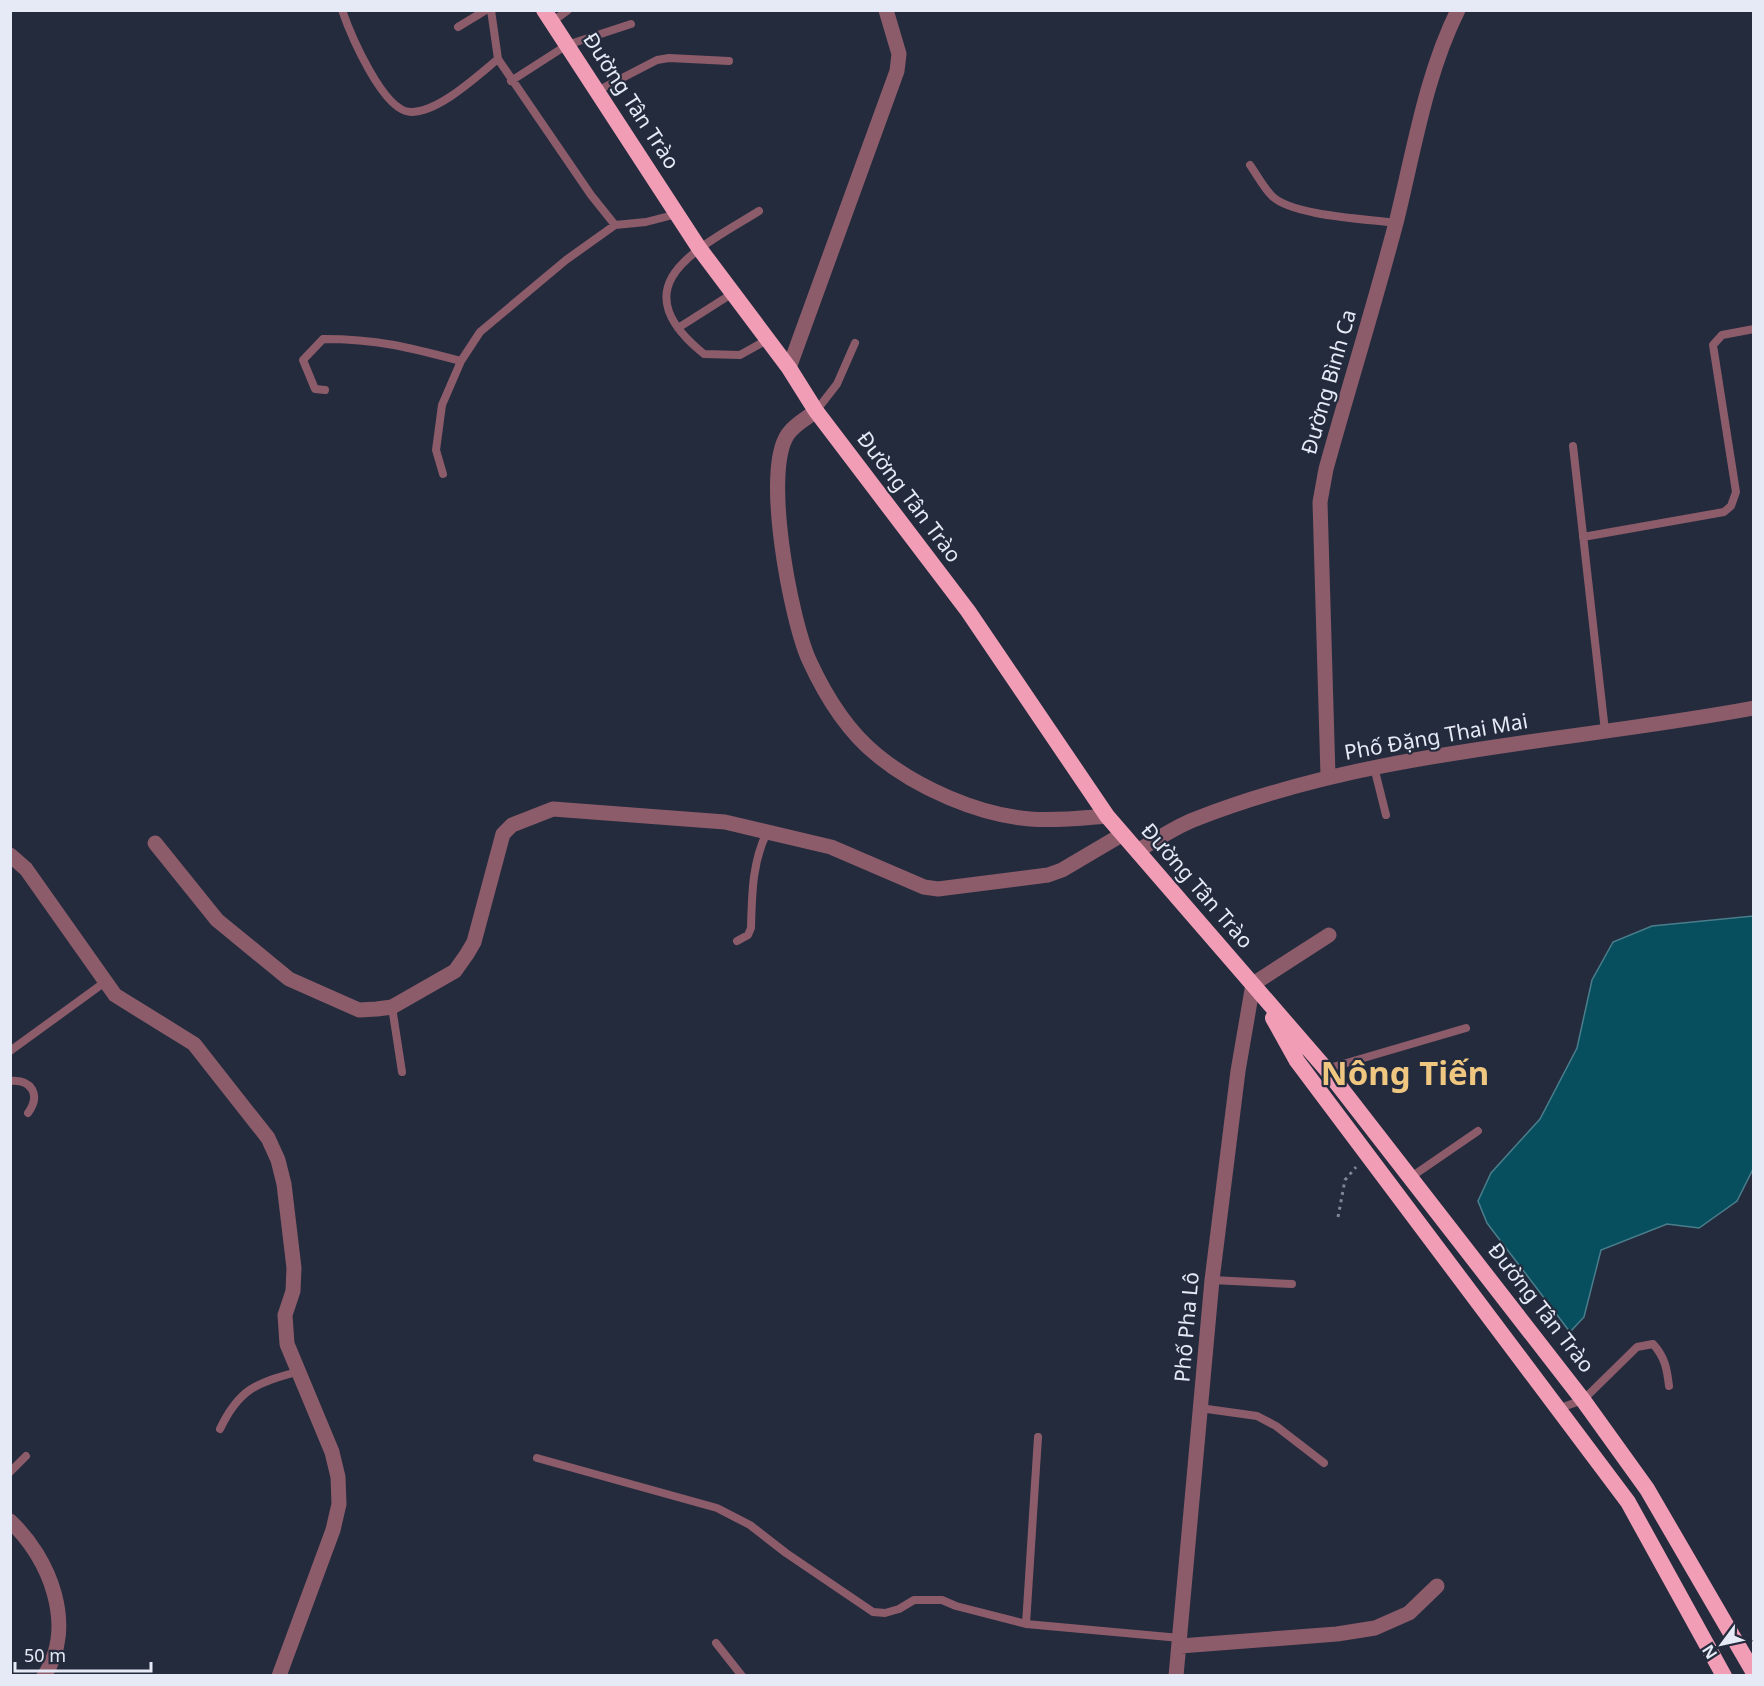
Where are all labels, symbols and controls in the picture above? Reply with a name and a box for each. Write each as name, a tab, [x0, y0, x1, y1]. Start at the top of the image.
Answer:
street label: Đường Tân Trào	[577, 27, 686, 174]
street label: Đường Bình Ca	[1294, 306, 1362, 457]
street label: Đường Tân Trào	[851, 425, 968, 568]
street label: Phố Đặng Thai Mai	[1342, 706, 1530, 766]
street label: Đường Tân Trào	[1136, 817, 1260, 954]
district label: Nông Tiến	[1321, 1050, 1489, 1095]
street label: Đường Tân Trào	[1482, 1237, 1601, 1378]
street label: Phố Pha Lô	[1167, 1271, 1205, 1383]
north arrow	[1692, 1614, 1752, 1674]
scale bar	[15, 1635, 152, 1673]
text: N	[1697, 1641, 1722, 1664]
text: 50 m	[24, 1643, 66, 1667]

